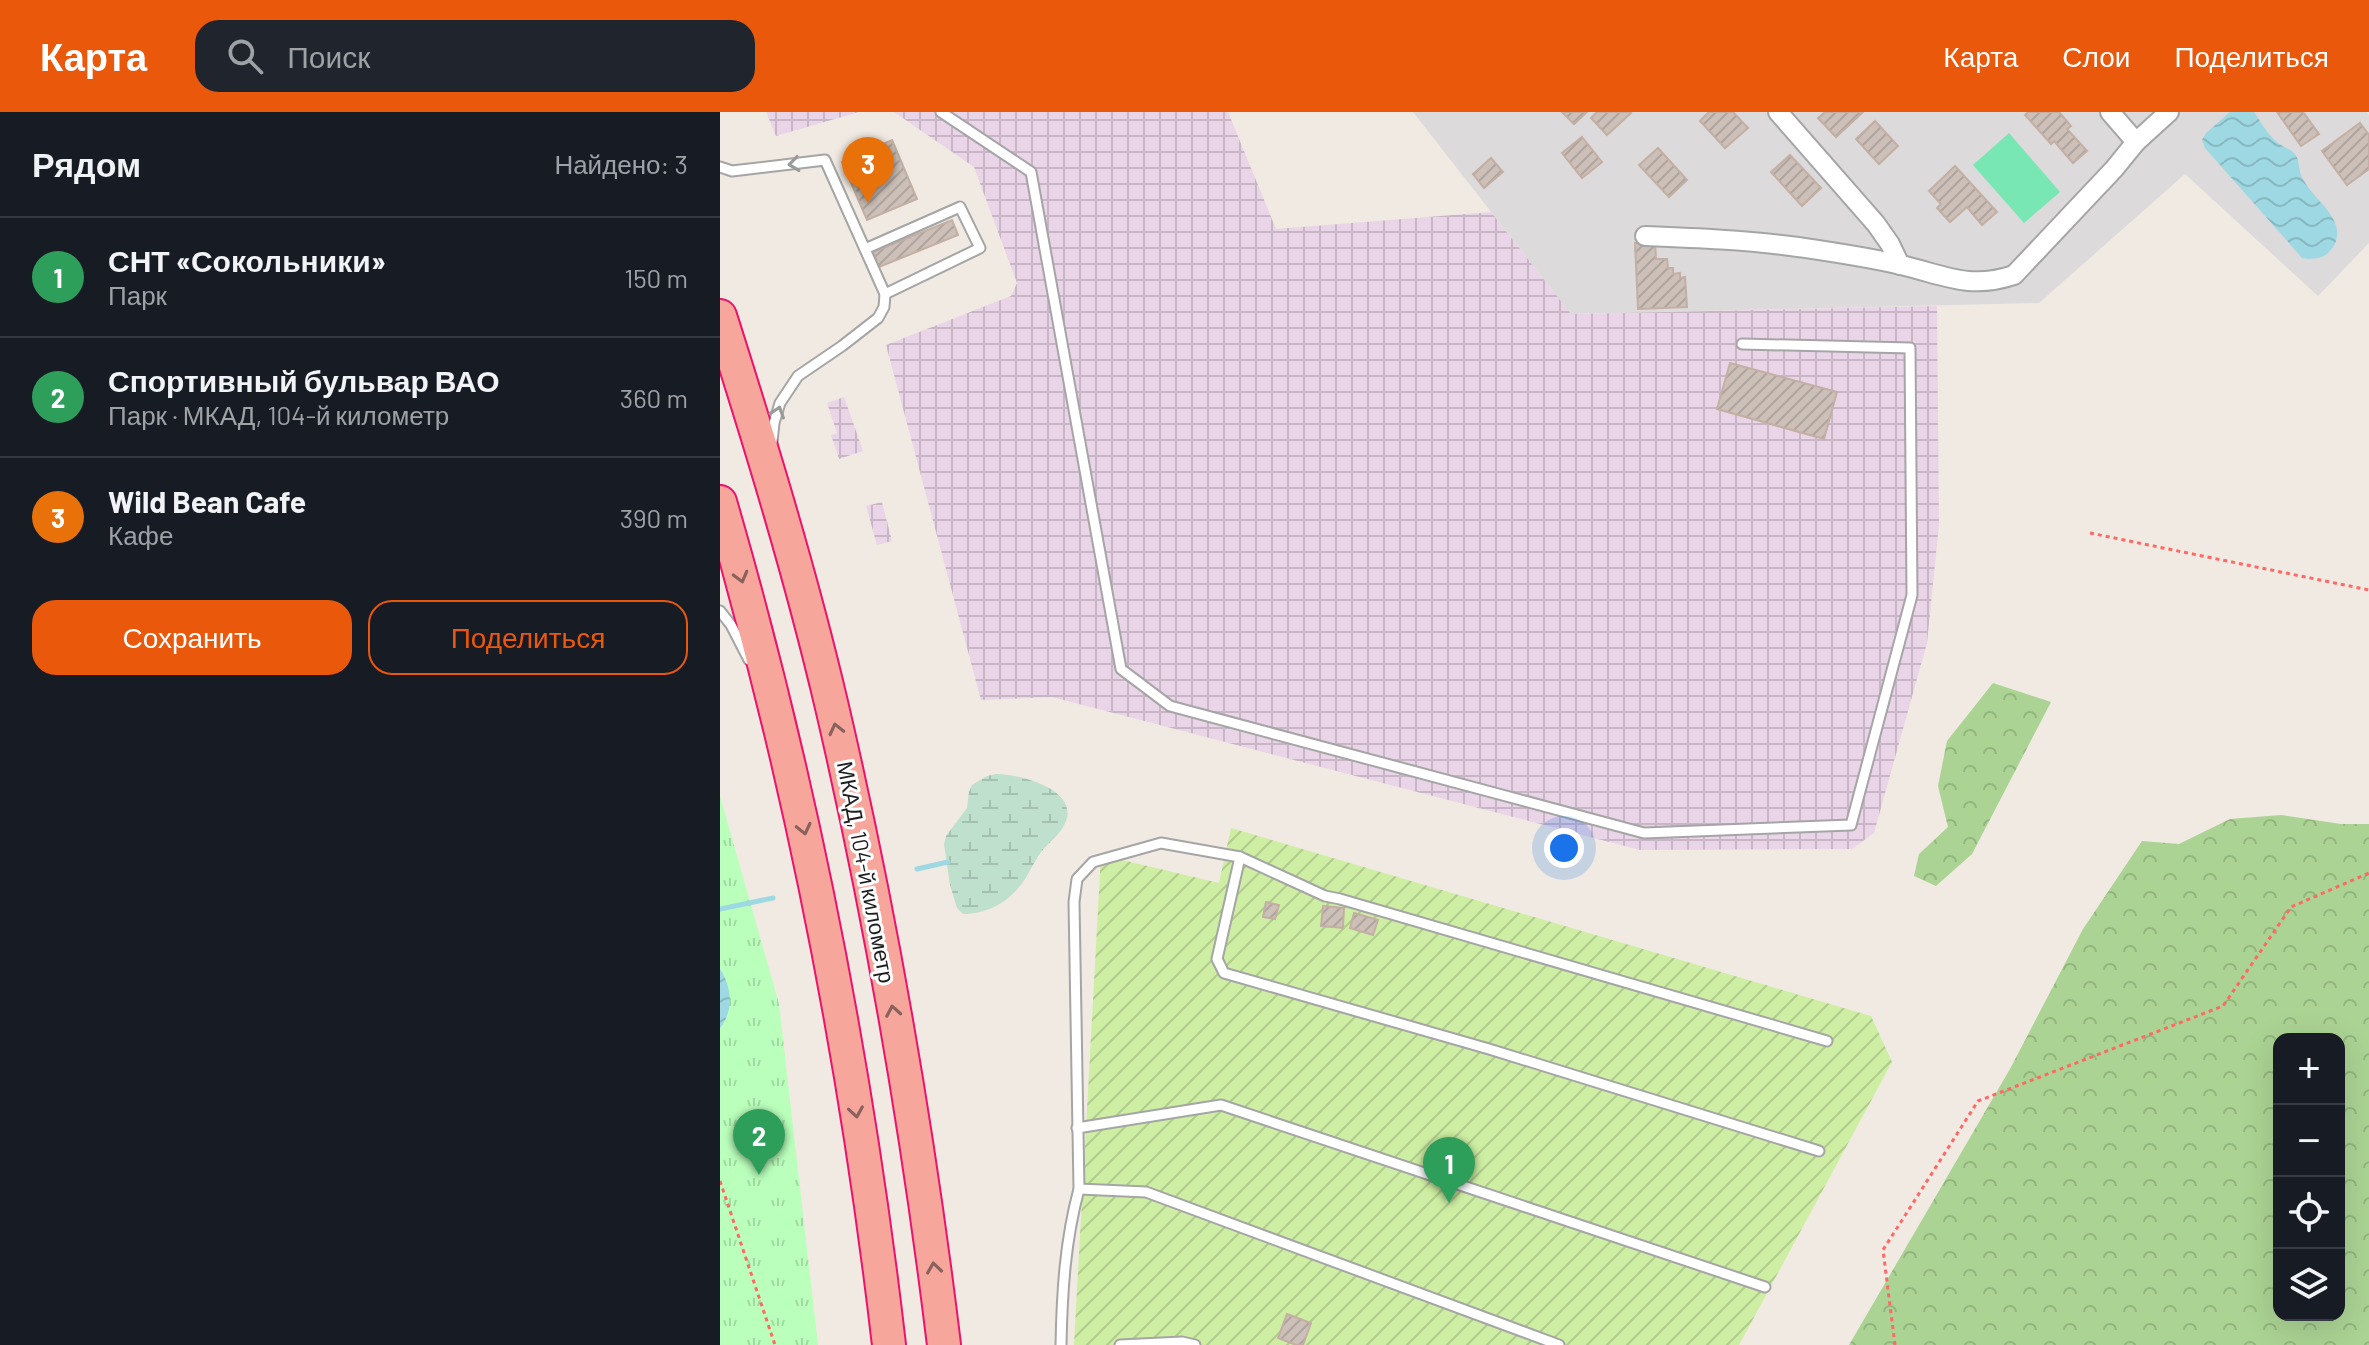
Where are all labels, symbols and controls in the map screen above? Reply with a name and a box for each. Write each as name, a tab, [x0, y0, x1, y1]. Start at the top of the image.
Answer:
search box	[195, 20, 755, 92]
text: Карта	[40, 33, 147, 79]
icon: search	[223, 34, 267, 78]
text: Поиск	[287, 38, 370, 74]
text: Карта	[1943, 39, 2018, 73]
text: Слои	[2062, 39, 2130, 73]
text: Поделиться	[2174, 39, 2329, 73]
pin: 3	[842, 137, 894, 203]
text: Рядом	[32, 143, 141, 184]
text: Найдено: 3	[554, 148, 688, 179]
one-way arrow	[787, 155, 800, 172]
text: СНТ «Сокольники»	[108, 242, 386, 278]
text: 1	[53, 262, 63, 293]
text: 150 m	[624, 262, 688, 293]
text: Парк	[108, 279, 167, 310]
text: Спортивный бульвар ВАО	[108, 362, 500, 398]
text: 2	[51, 382, 65, 413]
text: 360 m	[620, 382, 688, 413]
text: Парк · МКАД, 104-й километр	[108, 399, 449, 430]
one-way arrow	[769, 406, 785, 420]
text: Wild Bean Cafe	[108, 483, 306, 519]
text: 3	[51, 502, 65, 533]
text: 390 m	[620, 502, 688, 533]
text: Кафе	[108, 519, 173, 550]
one-way arrow	[732, 569, 749, 583]
button: Сохранить	[32, 600, 352, 675]
button: Поделиться	[368, 600, 688, 675]
one-way arrow	[828, 722, 845, 736]
street label: МКАД, 104-й километр	[832, 759, 901, 985]
one-way arrow	[795, 822, 812, 835]
your location	[1544, 828, 1584, 868]
one-way arrow	[886, 1004, 903, 1018]
map controls	[2273, 1033, 2345, 1321]
button: +	[2273, 1033, 2345, 1105]
one-way arrow	[847, 1105, 864, 1119]
button: −	[2273, 1105, 2345, 1177]
pin: 2	[733, 1109, 785, 1175]
pin: 1	[1423, 1137, 1475, 1203]
button: locate	[2273, 1177, 2345, 1249]
button: layers	[2273, 1249, 2345, 1321]
one-way arrow	[926, 1261, 943, 1274]

